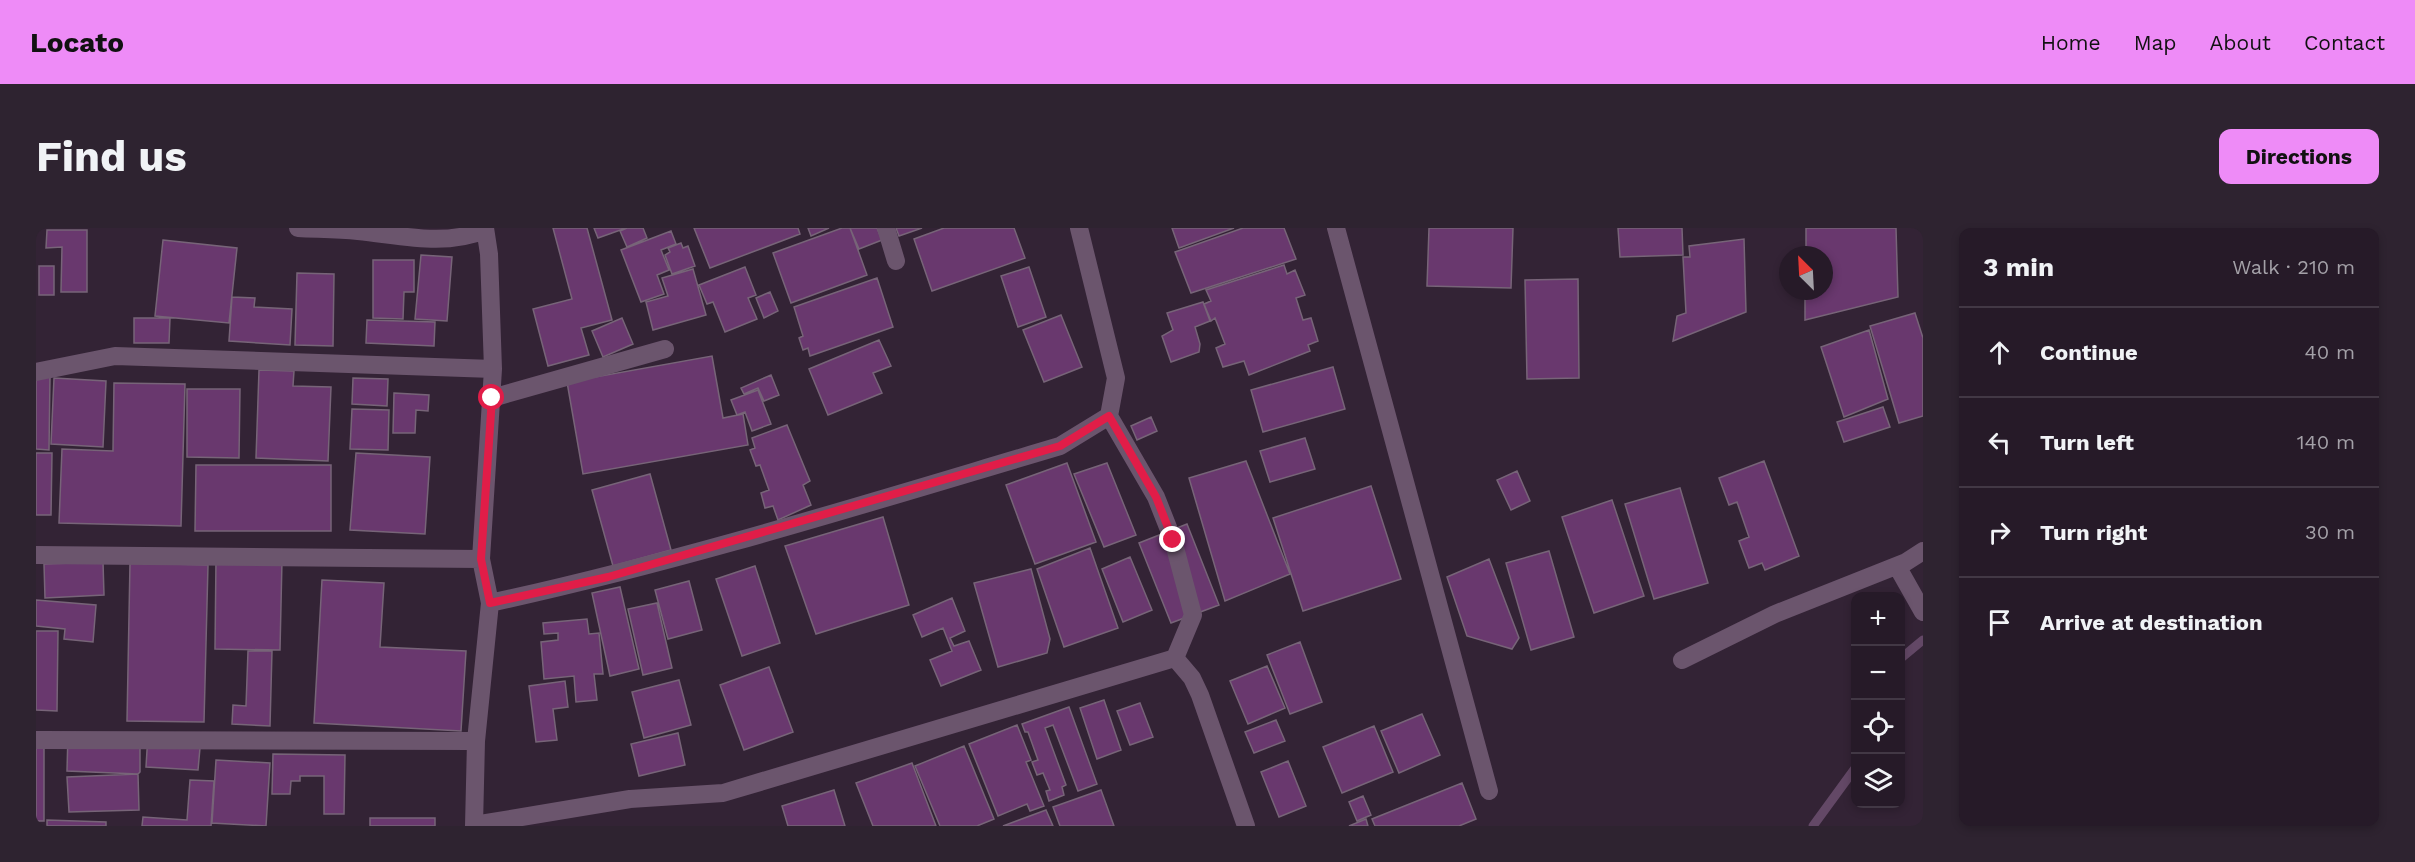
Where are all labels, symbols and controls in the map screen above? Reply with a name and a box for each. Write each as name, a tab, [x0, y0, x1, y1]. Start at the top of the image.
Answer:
text: Locato	[30, 26, 124, 59]
text: Home	[2041, 30, 2101, 55]
text: Map	[2134, 30, 2177, 55]
text: About	[2210, 30, 2271, 55]
text: Contact	[2304, 30, 2385, 55]
button: Directions	[2219, 129, 2379, 184]
text: Find us	[36, 132, 187, 181]
north arrow	[1779, 246, 1833, 300]
text: 3 min	[1983, 252, 2054, 282]
text: Walk · 210 m	[2232, 255, 2355, 279]
icon: ahead	[1983, 336, 2016, 369]
text: Continue	[2040, 340, 2138, 365]
text: 40 m	[2304, 340, 2355, 364]
route start	[478, 384, 504, 410]
icon: left	[1983, 426, 2016, 459]
text: Turn left	[2040, 430, 2134, 455]
text: 140 m	[2297, 430, 2355, 454]
icon: right	[1983, 516, 2016, 549]
text: Turn right	[2040, 520, 2147, 545]
text: 30 m	[2305, 520, 2355, 544]
route end	[1159, 526, 1185, 552]
map controls	[1851, 592, 1905, 808]
button: +	[1851, 592, 1905, 646]
icon: arrive	[1983, 606, 2016, 639]
text: Arrive at destination	[2040, 610, 2263, 635]
button: −	[1851, 646, 1905, 700]
button: locate	[1851, 700, 1905, 754]
button: layers	[1851, 754, 1905, 808]

